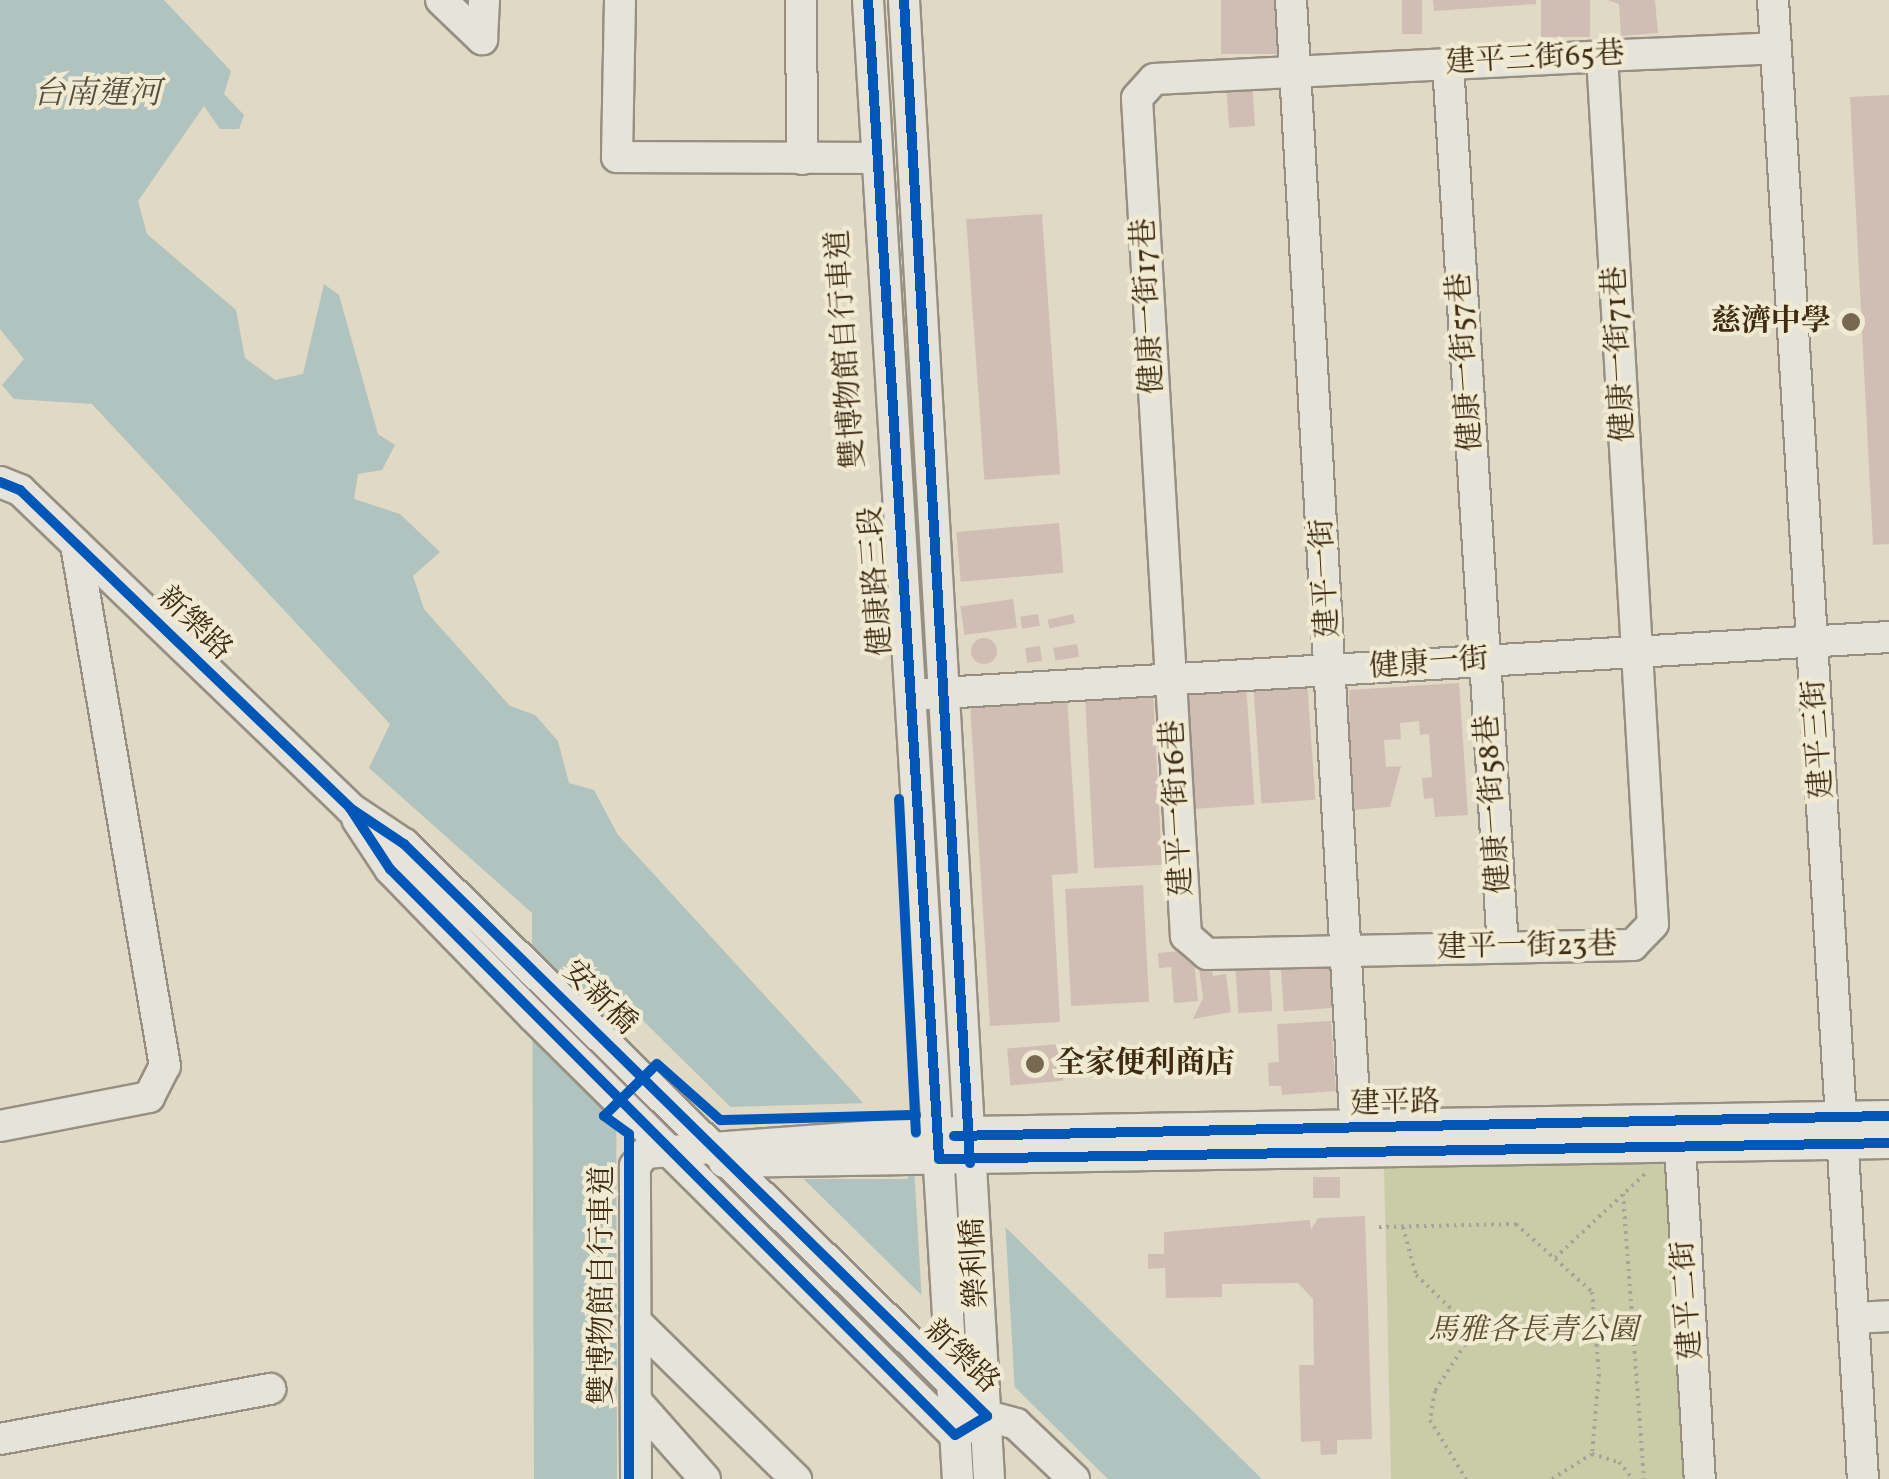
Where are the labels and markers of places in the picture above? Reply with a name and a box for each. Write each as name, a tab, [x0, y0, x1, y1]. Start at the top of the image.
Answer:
place label: 慈濟中學	[1711, 304, 1831, 340]
marker: 慈濟中學	[1840, 311, 1862, 333]
place label: 全家便利商店	[1055, 1046, 1235, 1082]
marker: 全家便利商店	[1024, 1053, 1046, 1075]

